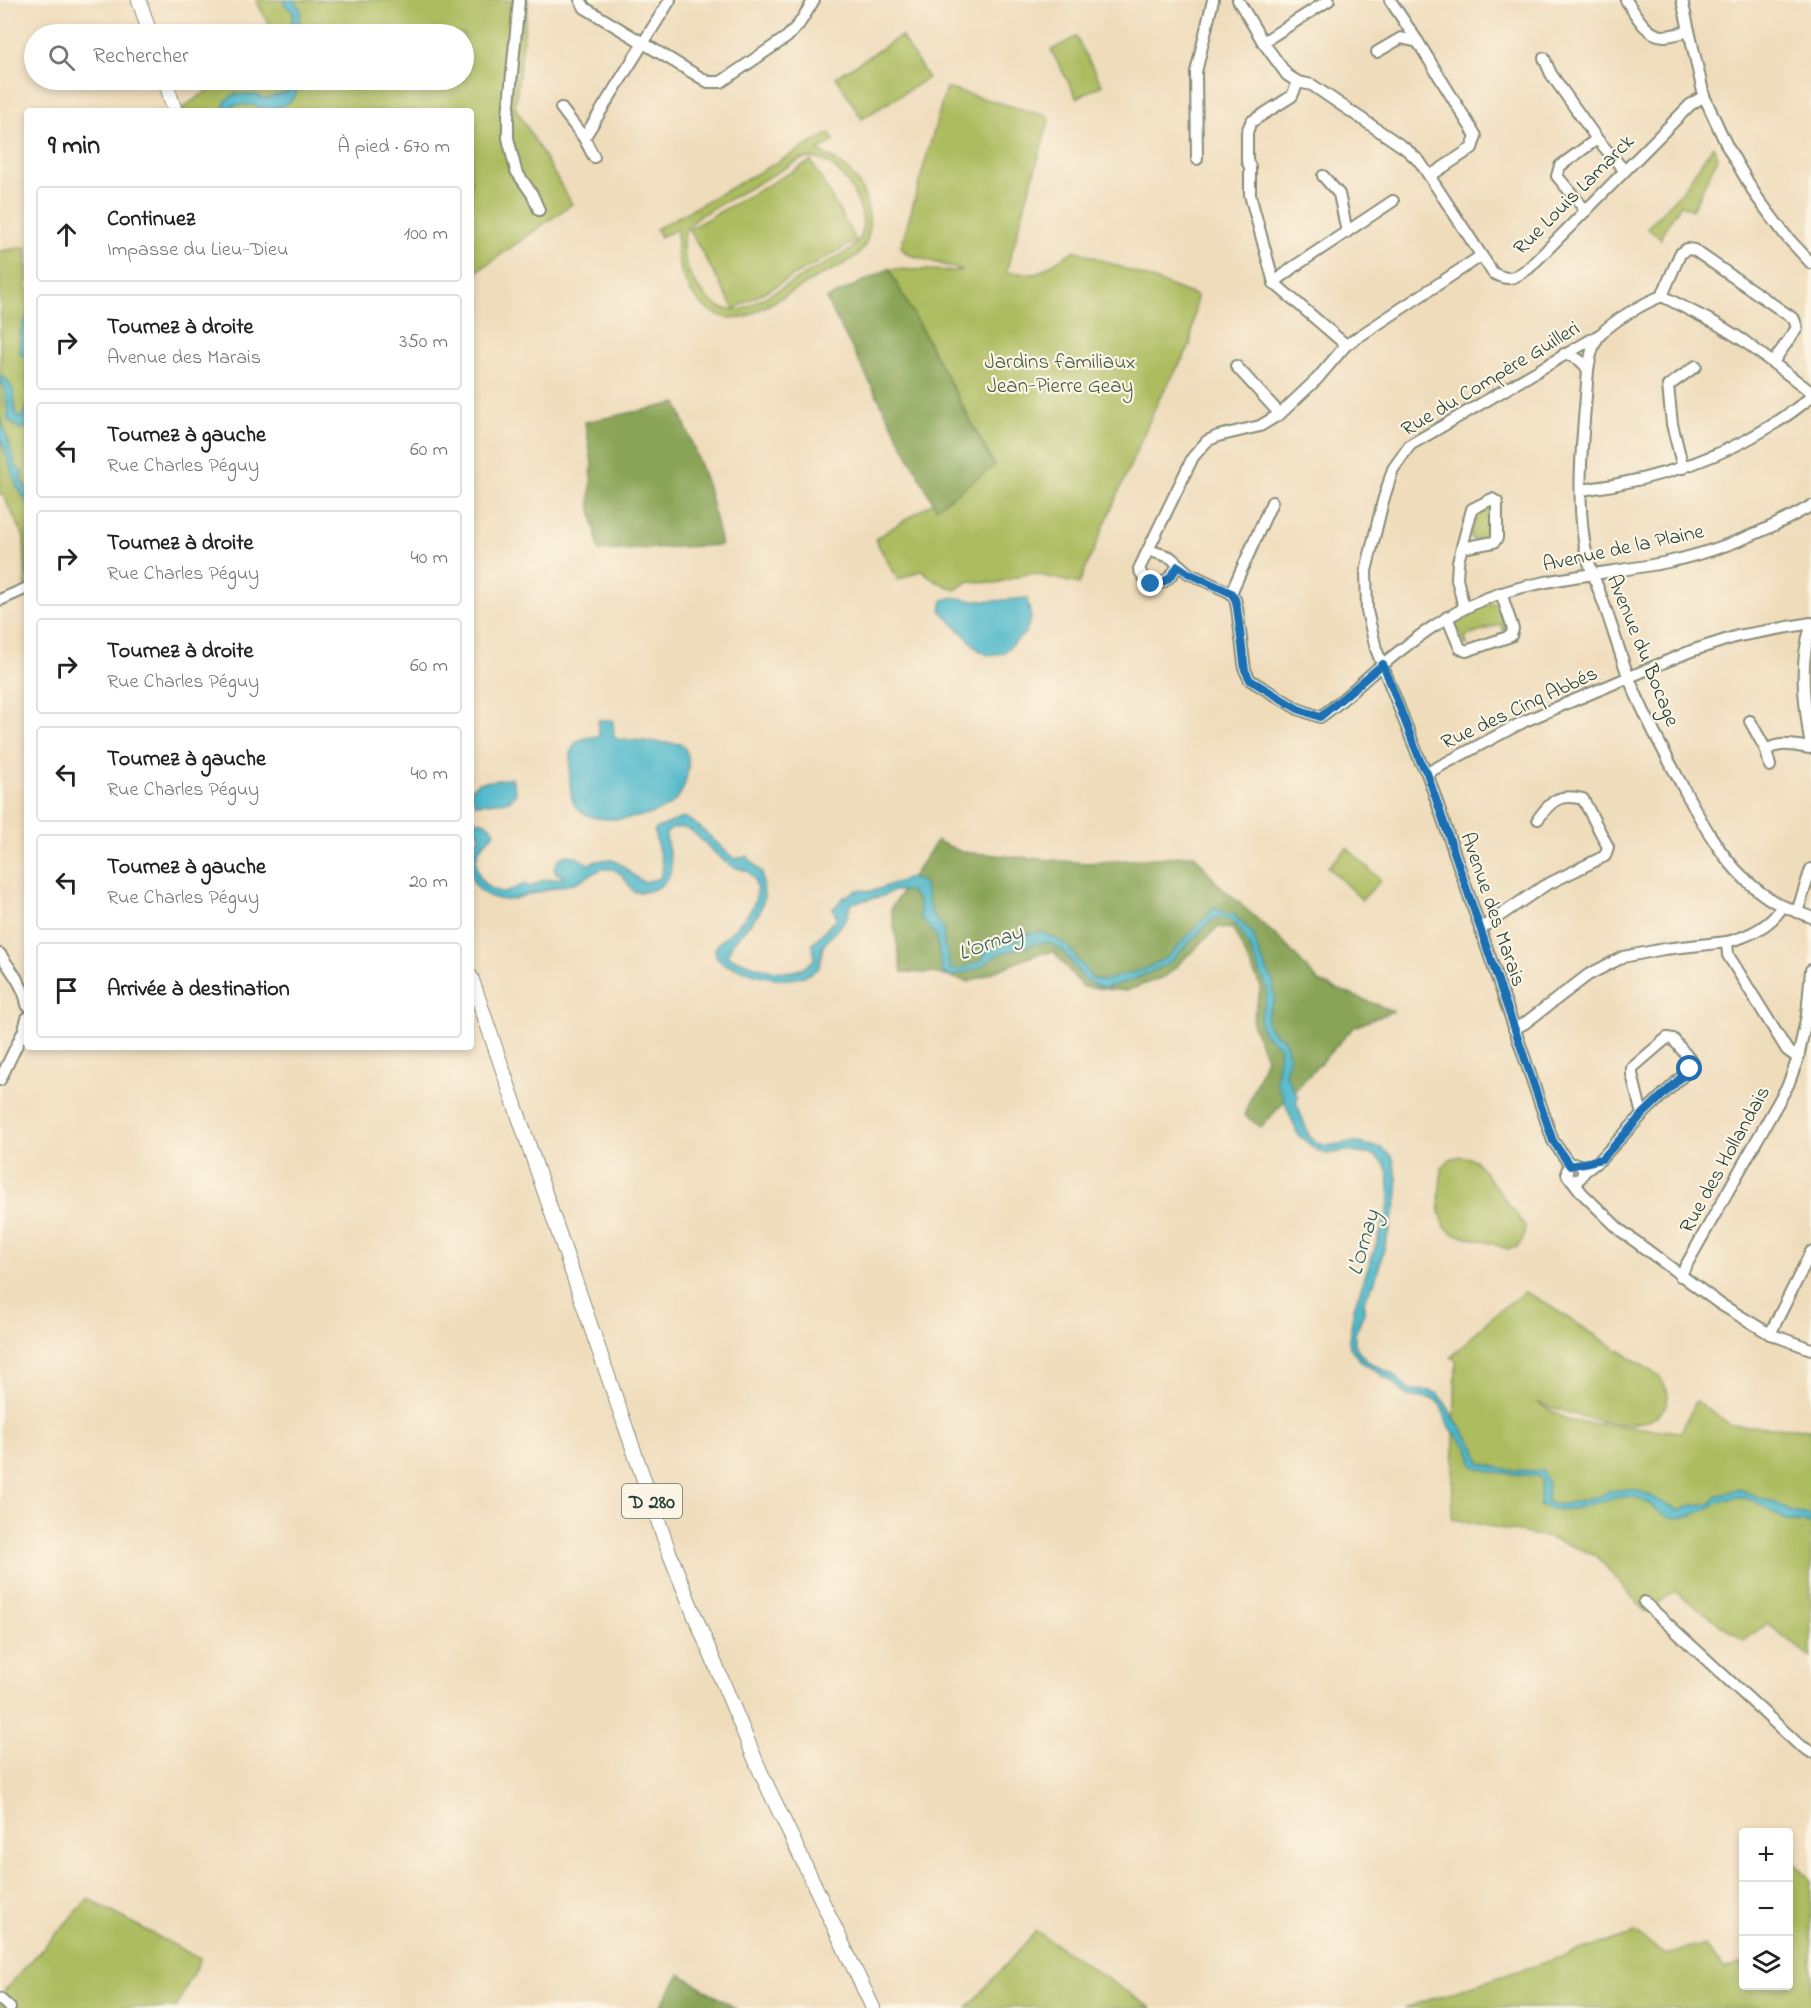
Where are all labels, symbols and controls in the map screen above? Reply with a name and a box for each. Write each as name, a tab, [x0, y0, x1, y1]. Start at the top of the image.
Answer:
search box	[24, 24, 474, 90]
icon: search	[45, 41, 78, 74]
text: Rechercher	[93, 41, 189, 73]
text: 9 min	[48, 128, 100, 166]
street label: Rue Louis Lamarck	[1507, 128, 1642, 263]
text: À pied · 670 m	[338, 133, 450, 162]
text: Continuez	[107, 204, 195, 236]
icon: ahead	[50, 218, 83, 251]
text: 100 m	[404, 220, 448, 249]
text: Impasse du Lieu-Dieu	[107, 236, 288, 265]
text: Tournez à droite	[107, 312, 253, 344]
street label: Rue du Compère Guilleri	[1396, 314, 1586, 445]
icon: right	[50, 326, 83, 359]
text: 350 m	[399, 328, 448, 357]
text: Avenue des Marais	[107, 344, 261, 373]
park label: Jardins familiaux Jean-Pierre Geay	[984, 348, 1136, 404]
text: Tournez à gauche	[107, 420, 266, 452]
icon: left	[50, 434, 83, 467]
text: 60 m	[410, 436, 448, 465]
text: Rue Charles Péguy	[107, 452, 259, 481]
street label: Avenue de la Plaine	[1540, 517, 1707, 581]
text: Tournez à droite	[107, 528, 253, 560]
icon: right	[50, 542, 83, 575]
text: 40 m	[411, 544, 448, 573]
text: Rue Charles Péguy	[107, 560, 259, 589]
route end	[1137, 570, 1163, 596]
street label: Avenue du Bocage	[1596, 570, 1687, 733]
text: Tournez à droite	[107, 636, 253, 668]
icon: right	[50, 650, 83, 683]
text: 60 m	[410, 652, 448, 681]
street label: Rue des Cinq Abbés	[1437, 659, 1603, 758]
text: Rue Charles Péguy	[107, 668, 259, 697]
text: Tournez à gauche	[107, 744, 266, 776]
icon: left	[50, 758, 83, 791]
text: 40 m	[411, 760, 448, 789]
text: Rue Charles Péguy	[107, 776, 259, 805]
street label: Avenue des Marais	[1452, 828, 1533, 991]
text: Tournez à gauche	[107, 852, 266, 884]
icon: left	[50, 866, 83, 899]
text: 20 m	[409, 868, 448, 897]
text: Rue Charles Péguy	[107, 884, 259, 913]
water label: L'Ornay	[954, 917, 1029, 970]
icon: arrive	[50, 974, 83, 1007]
text: Arrivée à destination	[107, 974, 290, 1006]
route start	[1676, 1055, 1702, 1081]
street label: Rue des Hollandais	[1673, 1081, 1779, 1239]
water label: L'Ornay	[1340, 1206, 1390, 1279]
road number: D 280	[622, 1484, 682, 1518]
map controls	[1739, 1828, 1793, 1990]
button: +	[1739, 1828, 1793, 1882]
button: −	[1739, 1882, 1793, 1936]
button: layers	[1739, 1936, 1793, 1990]

